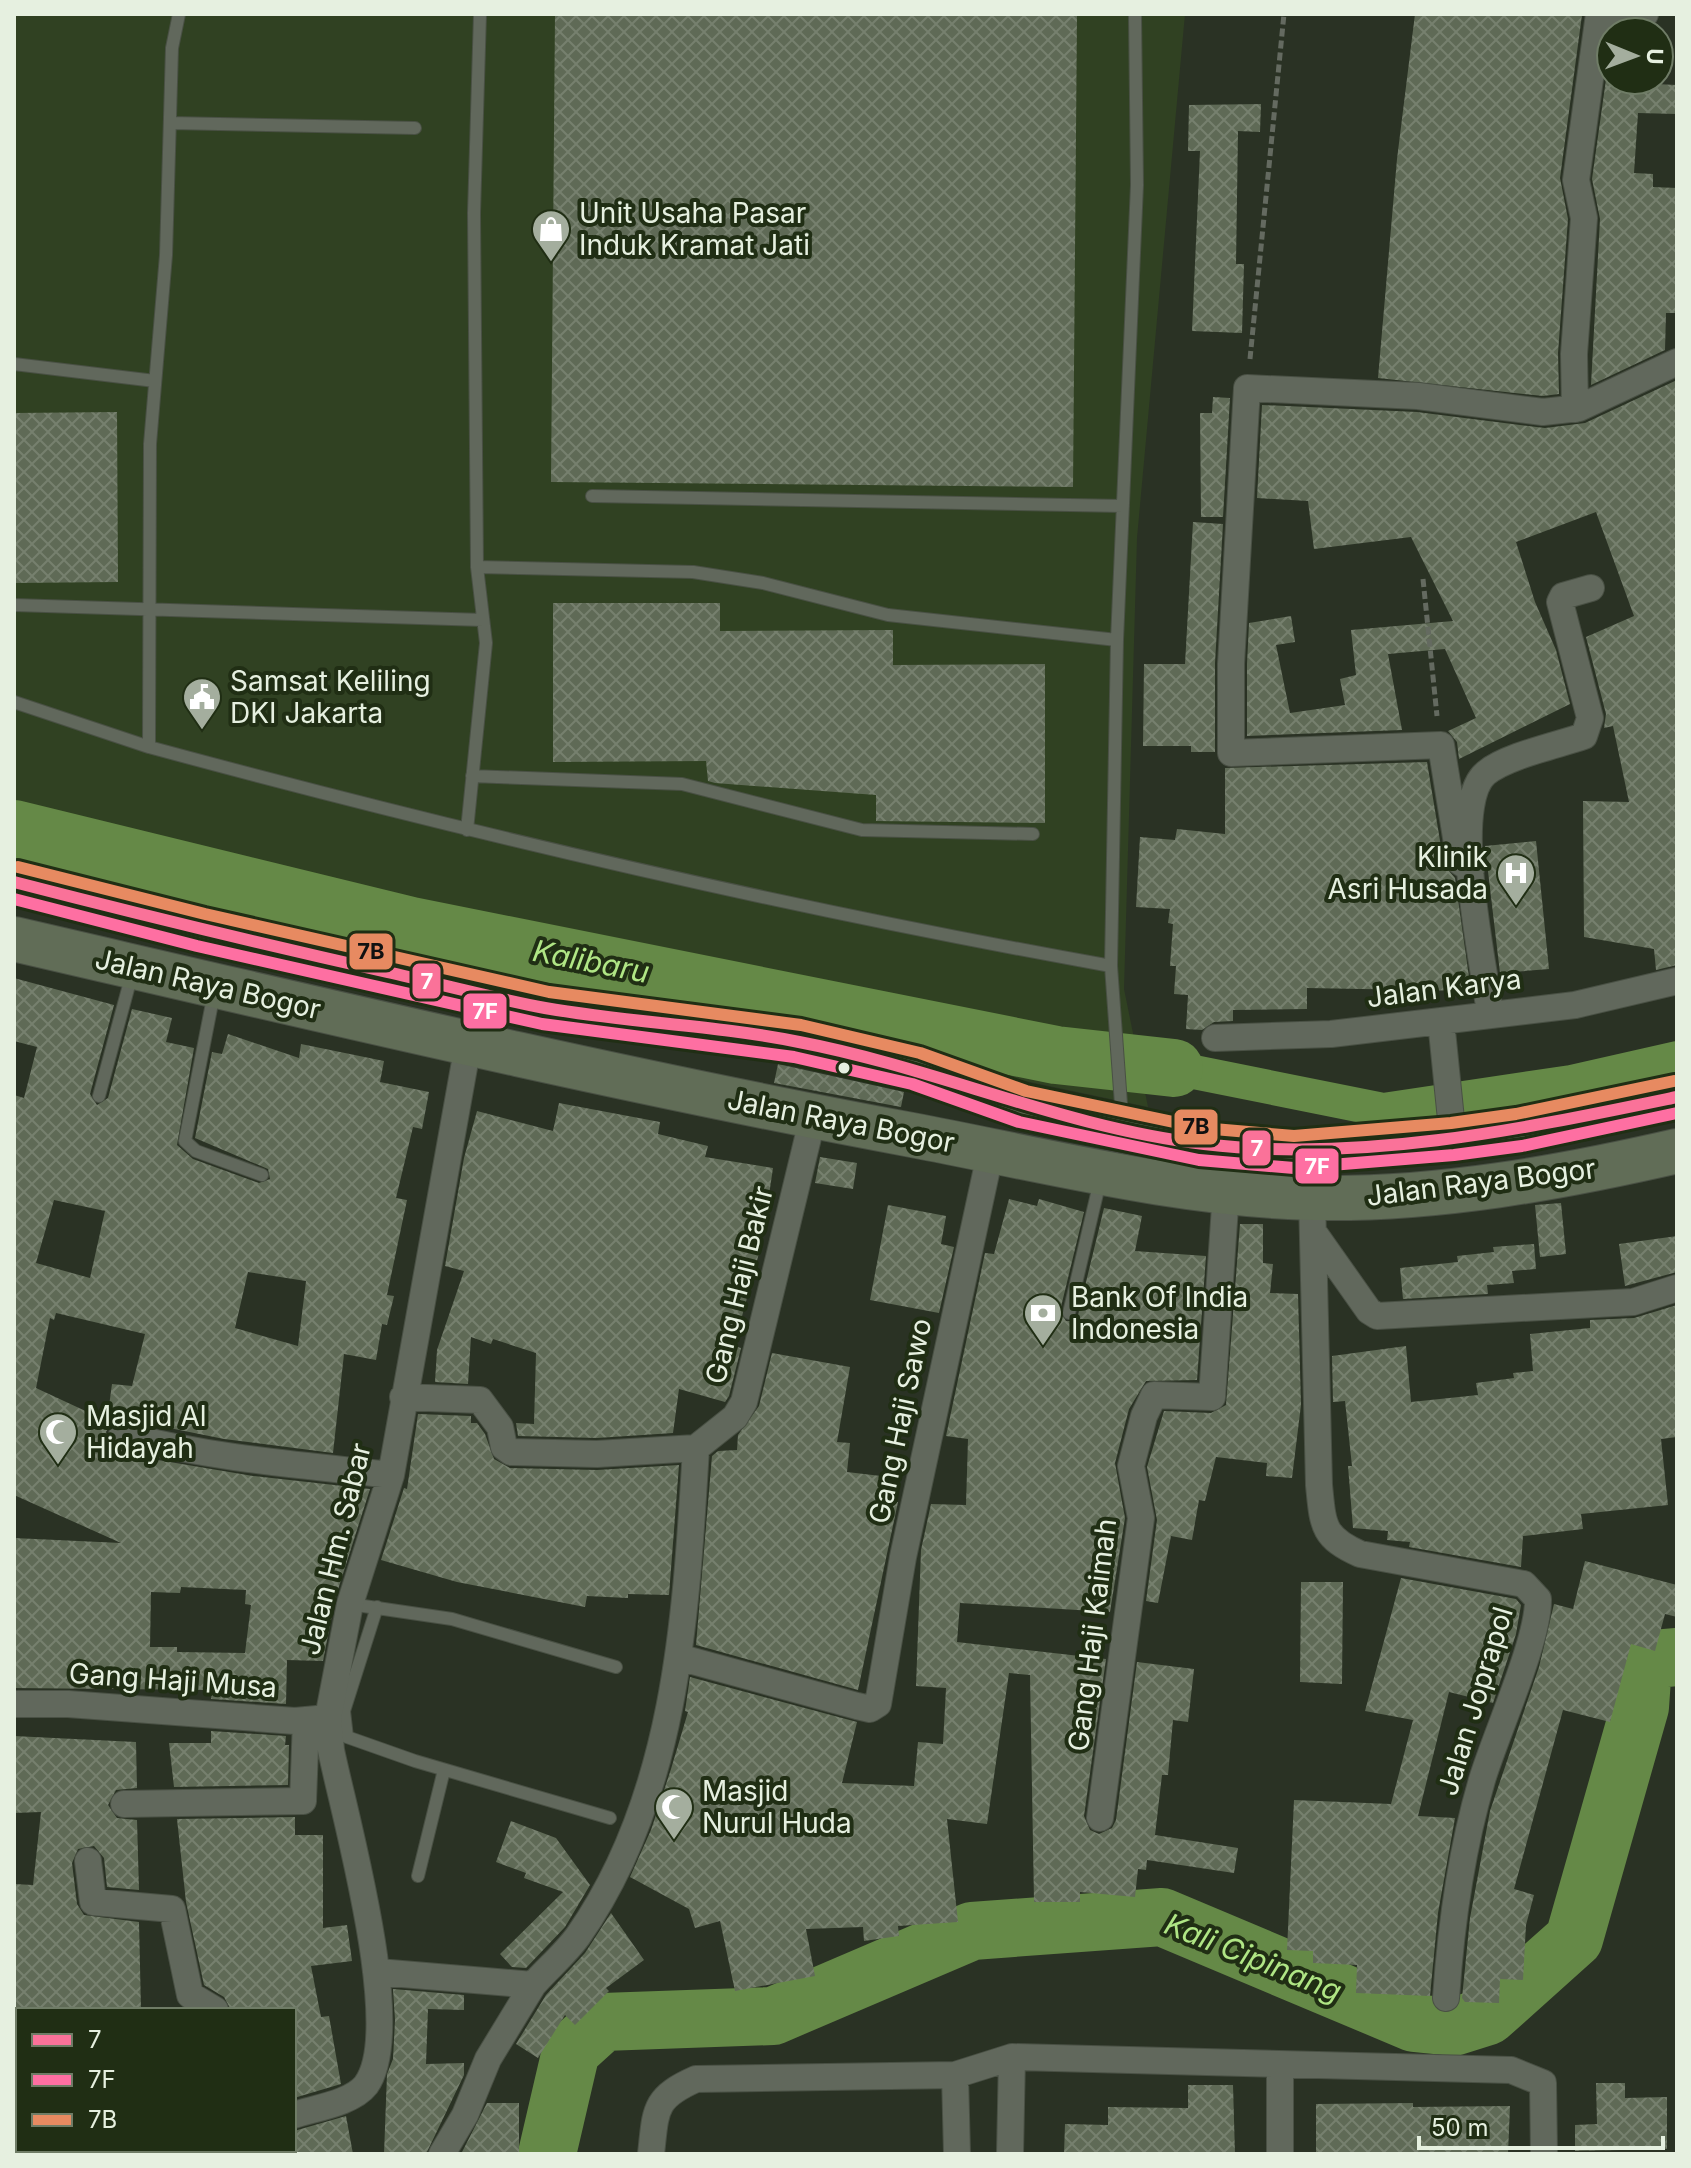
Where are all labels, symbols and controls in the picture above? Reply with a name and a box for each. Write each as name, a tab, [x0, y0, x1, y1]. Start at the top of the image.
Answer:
north arrow	[1595, 16, 1675, 96]
text: U	[1642, 48, 1668, 65]
place label: Unit Usaha Pasar Induk Kramat Jati	[579, 196, 810, 262]
shop icon: Unit Usaha Pasar Induk Kramat Jati	[530, 208, 572, 263]
place label: Samsat Keliling DKI Jakarta	[230, 664, 431, 730]
public building icon: Samsat Keliling DKI Jakarta	[181, 676, 223, 731]
place label: Klinik Asri Husada	[1328, 840, 1488, 906]
hospital icon: Klinik Asri Husada	[1495, 852, 1537, 907]
line badge: 7B	[348, 932, 394, 971]
water label: Kalibaru	[530, 932, 652, 990]
text: 7B	[357, 938, 385, 964]
street label: Jalan Raya Bogor	[92, 941, 324, 1027]
line badge: 7	[411, 962, 442, 1000]
street label: Jalan Karya	[1365, 962, 1523, 1014]
text: 7	[421, 968, 433, 994]
line badge: 7F	[462, 992, 508, 1030]
text: 7F	[472, 998, 498, 1024]
unlabelled marker	[836, 1060, 852, 1076]
street label: Jalan Raya Bogor	[725, 1082, 957, 1160]
line badge: 7B	[1173, 1108, 1219, 1146]
text: 7B	[1182, 1113, 1210, 1139]
line badge: 7	[1241, 1129, 1272, 1167]
text: 7	[1251, 1135, 1263, 1161]
line badge: 7F	[1294, 1147, 1340, 1185]
street label: Jalan Raya Bogor	[1364, 1151, 1598, 1213]
text: 7F	[1304, 1153, 1330, 1179]
street label: Gang Haji Bakir	[698, 1182, 780, 1388]
place label: Bank Of India Indonesia	[1071, 1280, 1248, 1346]
bank icon: Bank Of India Indonesia	[1022, 1292, 1064, 1347]
street label: Gang Haji Sawo	[862, 1315, 938, 1527]
place label: Masjid Al Hidayah	[86, 1399, 206, 1465]
mosque icon: Masjid Al Hidayah	[37, 1411, 79, 1466]
street label: Jalan Hm. Sabar	[292, 1439, 378, 1659]
street label: Gang Haji Kaimah	[1061, 1517, 1123, 1753]
street label: Jalan Joprapol	[1430, 1603, 1520, 1799]
street label: Gang Haji Musa	[68, 1656, 278, 1704]
place label: Masjid Nurul Huda	[702, 1774, 852, 1840]
mosque icon: Masjid Nurul Huda	[653, 1786, 695, 1841]
water label: Kali Cipinang	[1160, 1905, 1347, 2009]
legend	[16, 2008, 296, 2152]
text: 7	[88, 2025, 102, 2054]
text: 7F	[88, 2065, 116, 2094]
scale bar	[1419, 2100, 1663, 2150]
text: 7B	[88, 2105, 117, 2134]
text: 50 m	[1431, 2113, 1489, 2142]

